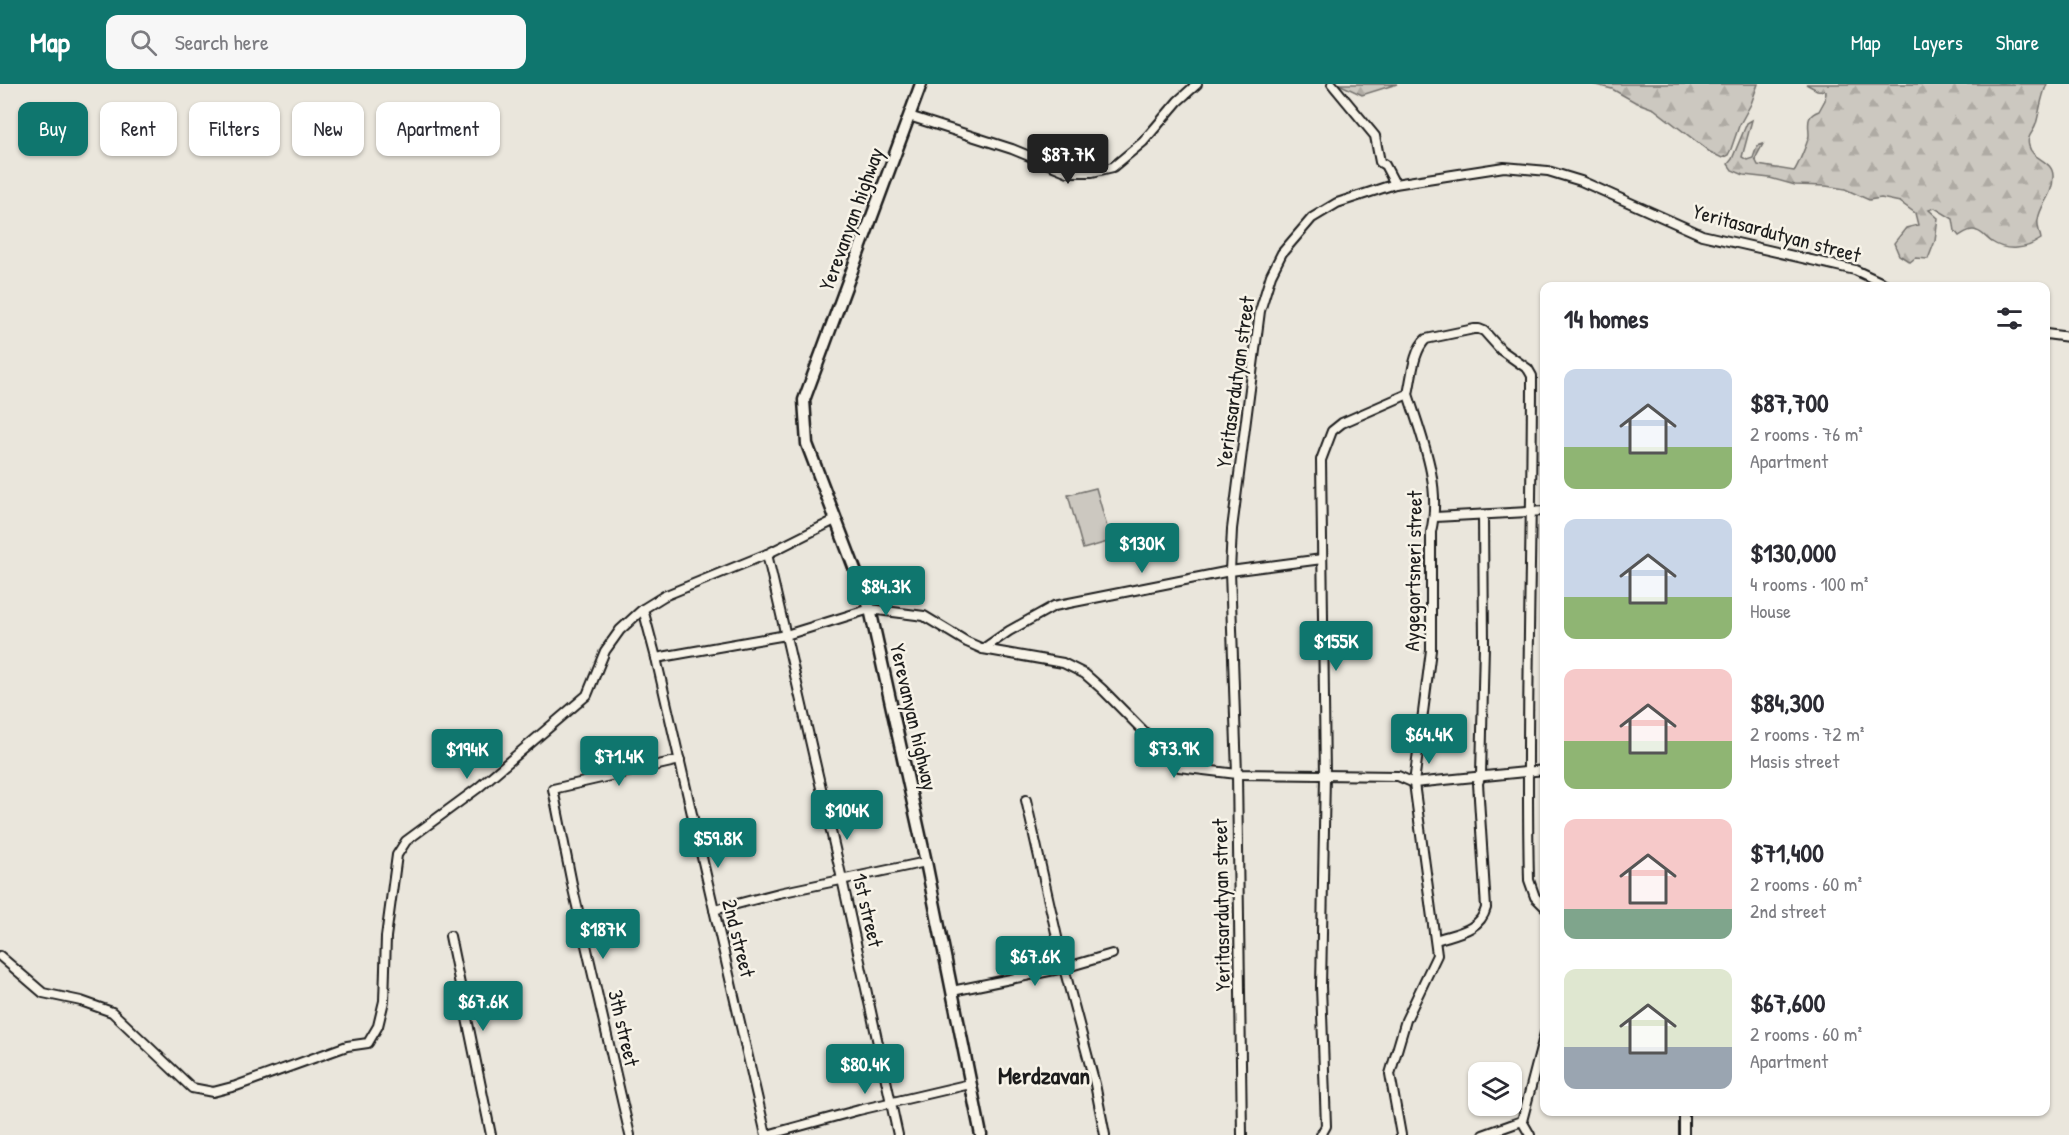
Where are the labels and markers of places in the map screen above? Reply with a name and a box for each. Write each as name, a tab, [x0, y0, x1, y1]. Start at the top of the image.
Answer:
pin: $87.7K	[1019, 134, 1117, 185]
pin: $130K	[1100, 523, 1184, 574]
pin: $84.3K	[837, 566, 935, 617]
pin: $155K	[1294, 621, 1378, 672]
pin: $64.4K	[1380, 714, 1478, 765]
pin: $73.9K	[1125, 728, 1223, 779]
pin: $194K	[425, 729, 509, 780]
pin: $71.4K	[570, 736, 668, 787]
pin: $104K	[805, 790, 889, 841]
pin: $59.8K	[669, 818, 767, 869]
pin: $187K	[561, 909, 645, 960]
pin: $67.6K	[986, 936, 1084, 987]
pin: $67.6K	[434, 981, 532, 1032]
pin: $80.4K	[816, 1044, 914, 1095]

